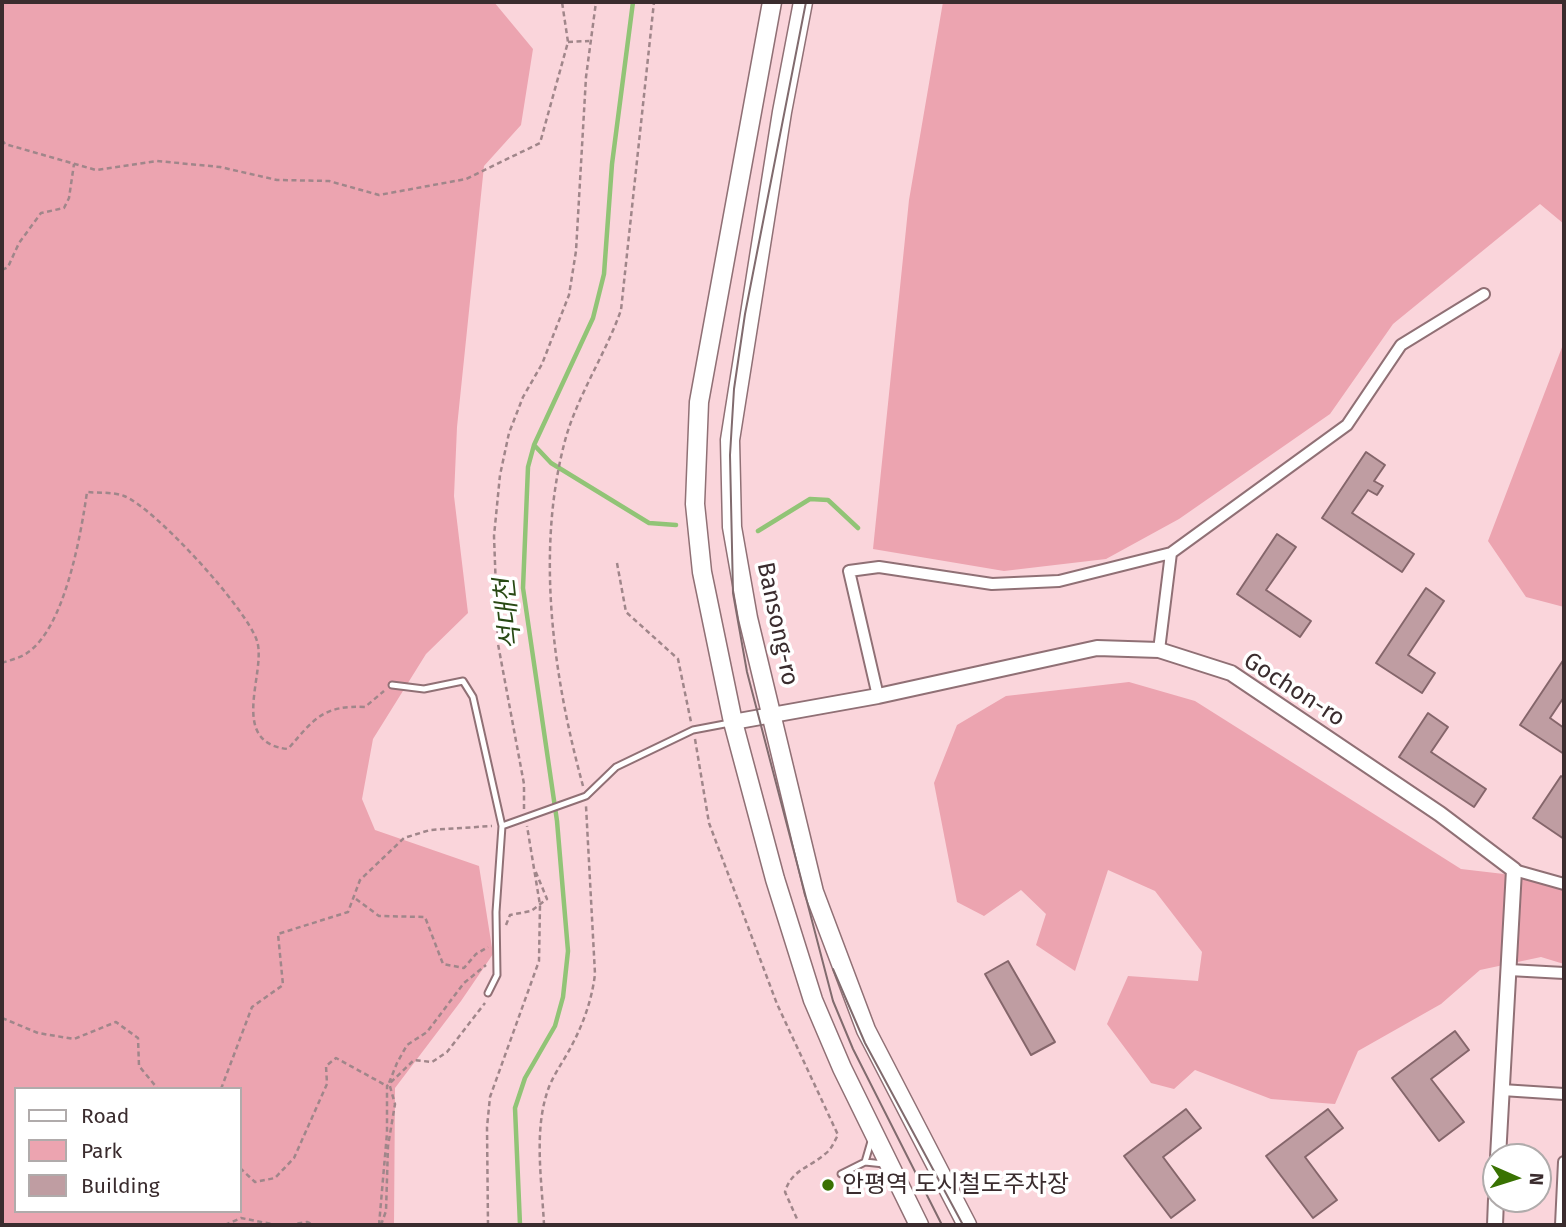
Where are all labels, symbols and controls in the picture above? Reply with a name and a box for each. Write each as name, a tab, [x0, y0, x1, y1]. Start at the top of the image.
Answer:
street label: Bansong-ro	[750, 560, 804, 688]
water label: 석대천	[490, 577, 528, 651]
street label: Gochon-ro	[1238, 647, 1350, 733]
legend	[14, 1087, 242, 1213]
text: Road	[81, 1103, 129, 1129]
text: Park	[81, 1138, 122, 1164]
north arrow	[1482, 1143, 1552, 1213]
place label: 안평역 도시철도주차장	[842, 1171, 1069, 1199]
text: N	[1525, 1172, 1548, 1186]
text: Building	[81, 1173, 160, 1199]
marker: 안평역 도시철도주차장	[820, 1177, 836, 1193]

